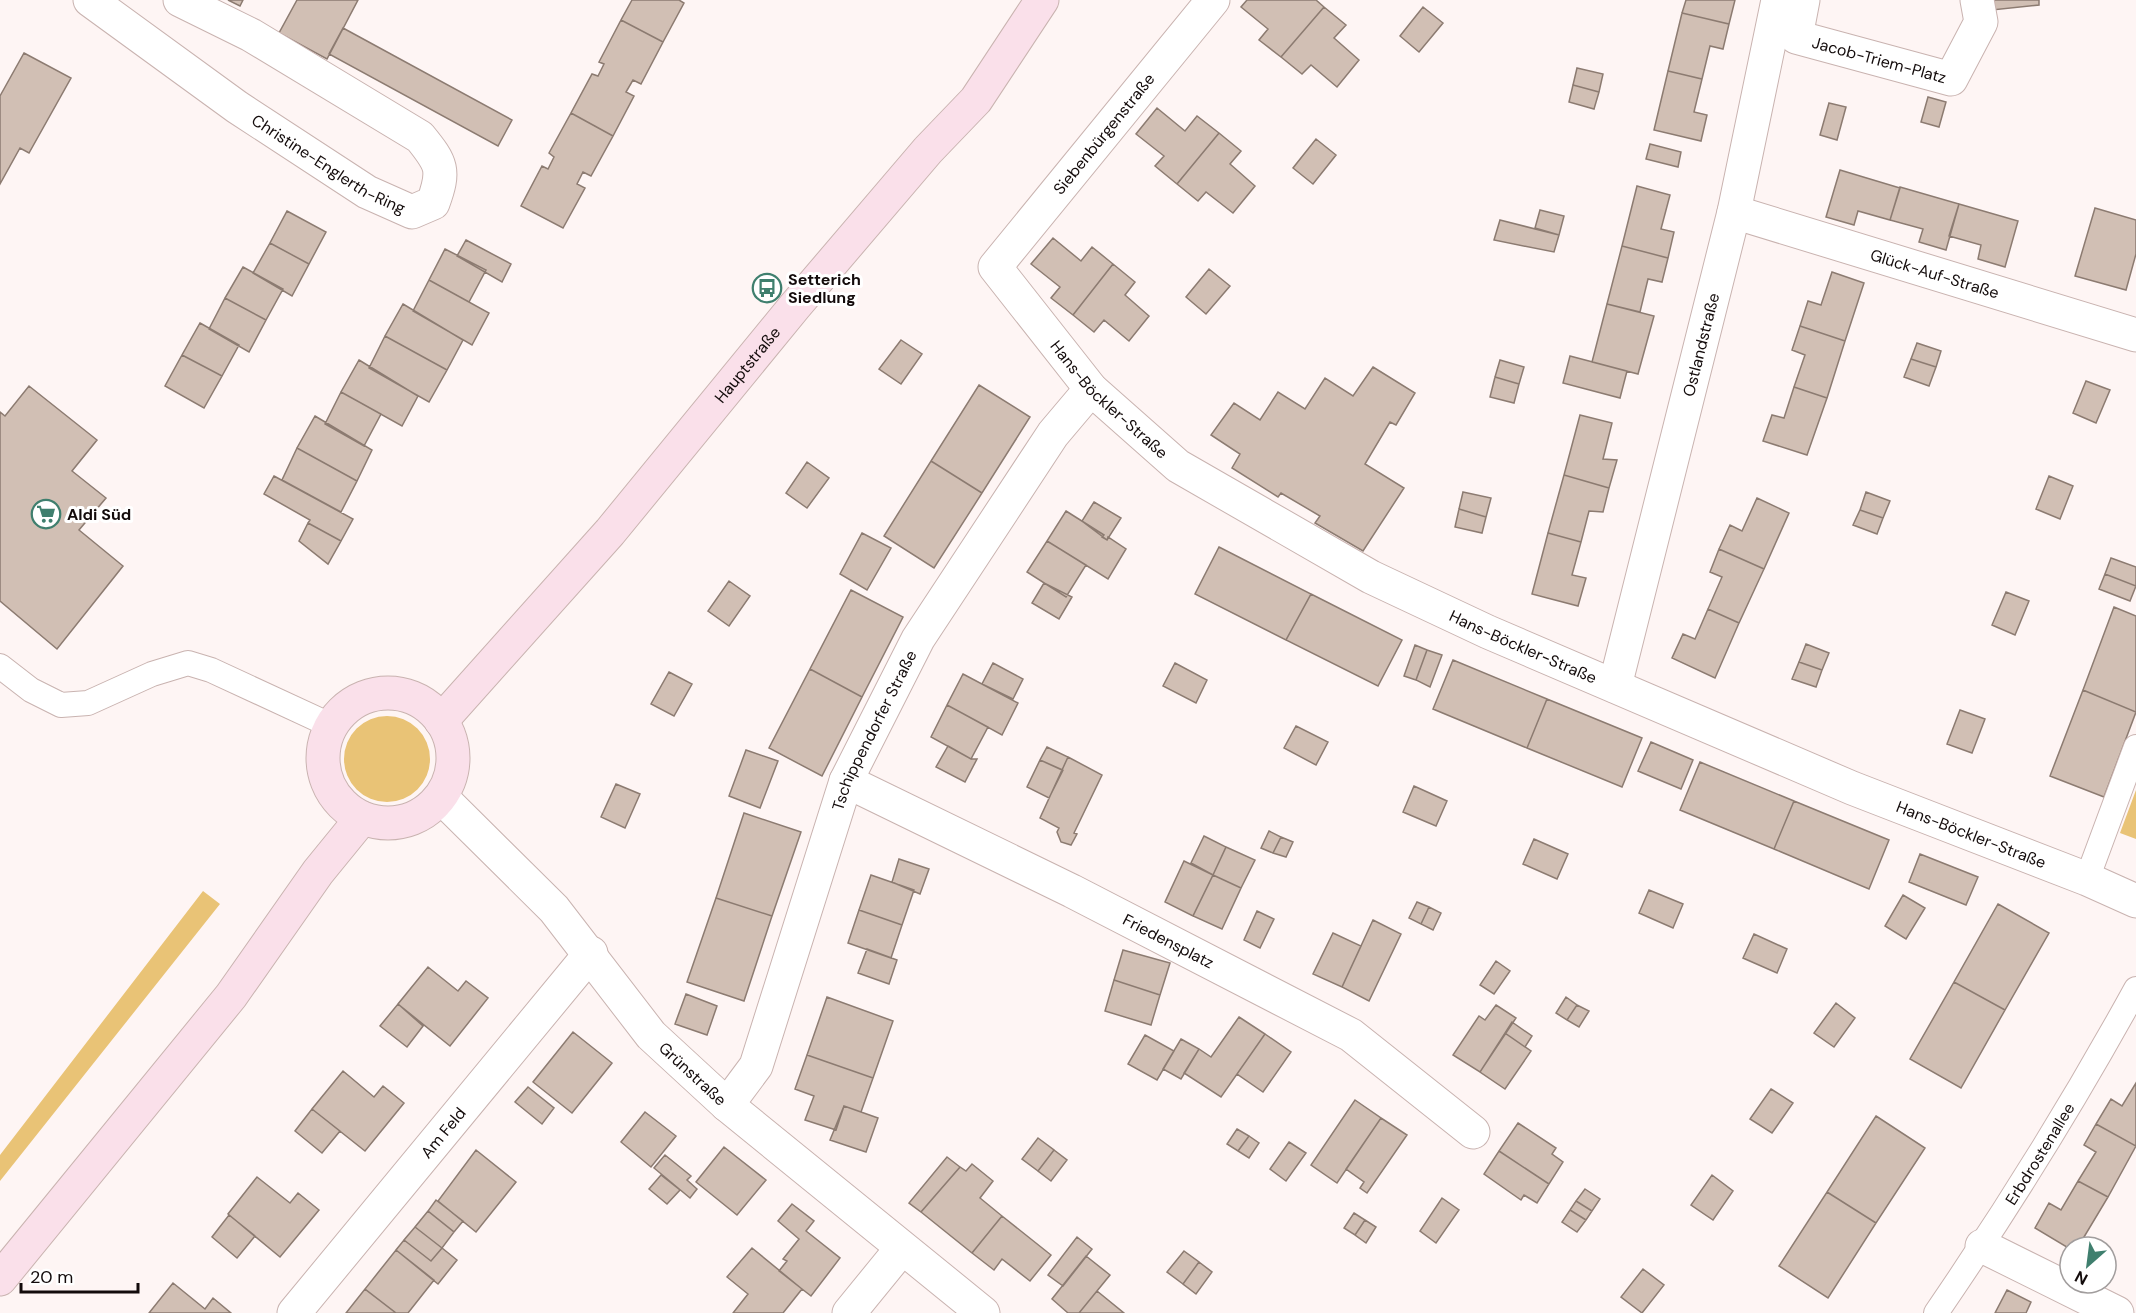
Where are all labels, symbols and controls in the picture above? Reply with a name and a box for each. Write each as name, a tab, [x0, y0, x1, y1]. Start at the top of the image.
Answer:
street label: Jacob-Triem-Platz	[1810, 31, 1949, 88]
street label: Siebenbürgenstraße	[1049, 69, 1159, 199]
street label: Christine-Englerth-Ring	[248, 109, 409, 218]
street label: Glück-Auf-Straße	[1868, 244, 2002, 303]
place label: Setterich Siedlung	[788, 269, 861, 308]
bus stop icon: Setterich Siedlung	[751, 272, 783, 304]
street label: Ostlandstraße	[1678, 291, 1724, 399]
street label: Hauptstraße	[710, 322, 785, 407]
street label: Hans-Böckler-Straße	[1046, 336, 1172, 463]
supermarket icon: Aldi Süd	[30, 498, 62, 530]
place label: Aldi Süd	[67, 504, 131, 525]
street label: Hans-Böckler-Straße	[1446, 605, 1600, 688]
street label: Tschippendorfer Straße	[827, 646, 921, 813]
street label: Hans-Böckler-Straße	[1893, 796, 2049, 873]
street label: Friedensplatz	[1120, 909, 1218, 973]
street label: Grünstraße	[655, 1037, 731, 1110]
street label: Erbdrostenallee	[2000, 1099, 2079, 1209]
street label: Am Feld	[416, 1103, 470, 1162]
north arrow	[2058, 1235, 2118, 1295]
scale bar	[21, 1256, 138, 1294]
text: 20 m	[30, 1265, 73, 1289]
text: N	[2071, 1266, 2091, 1290]

